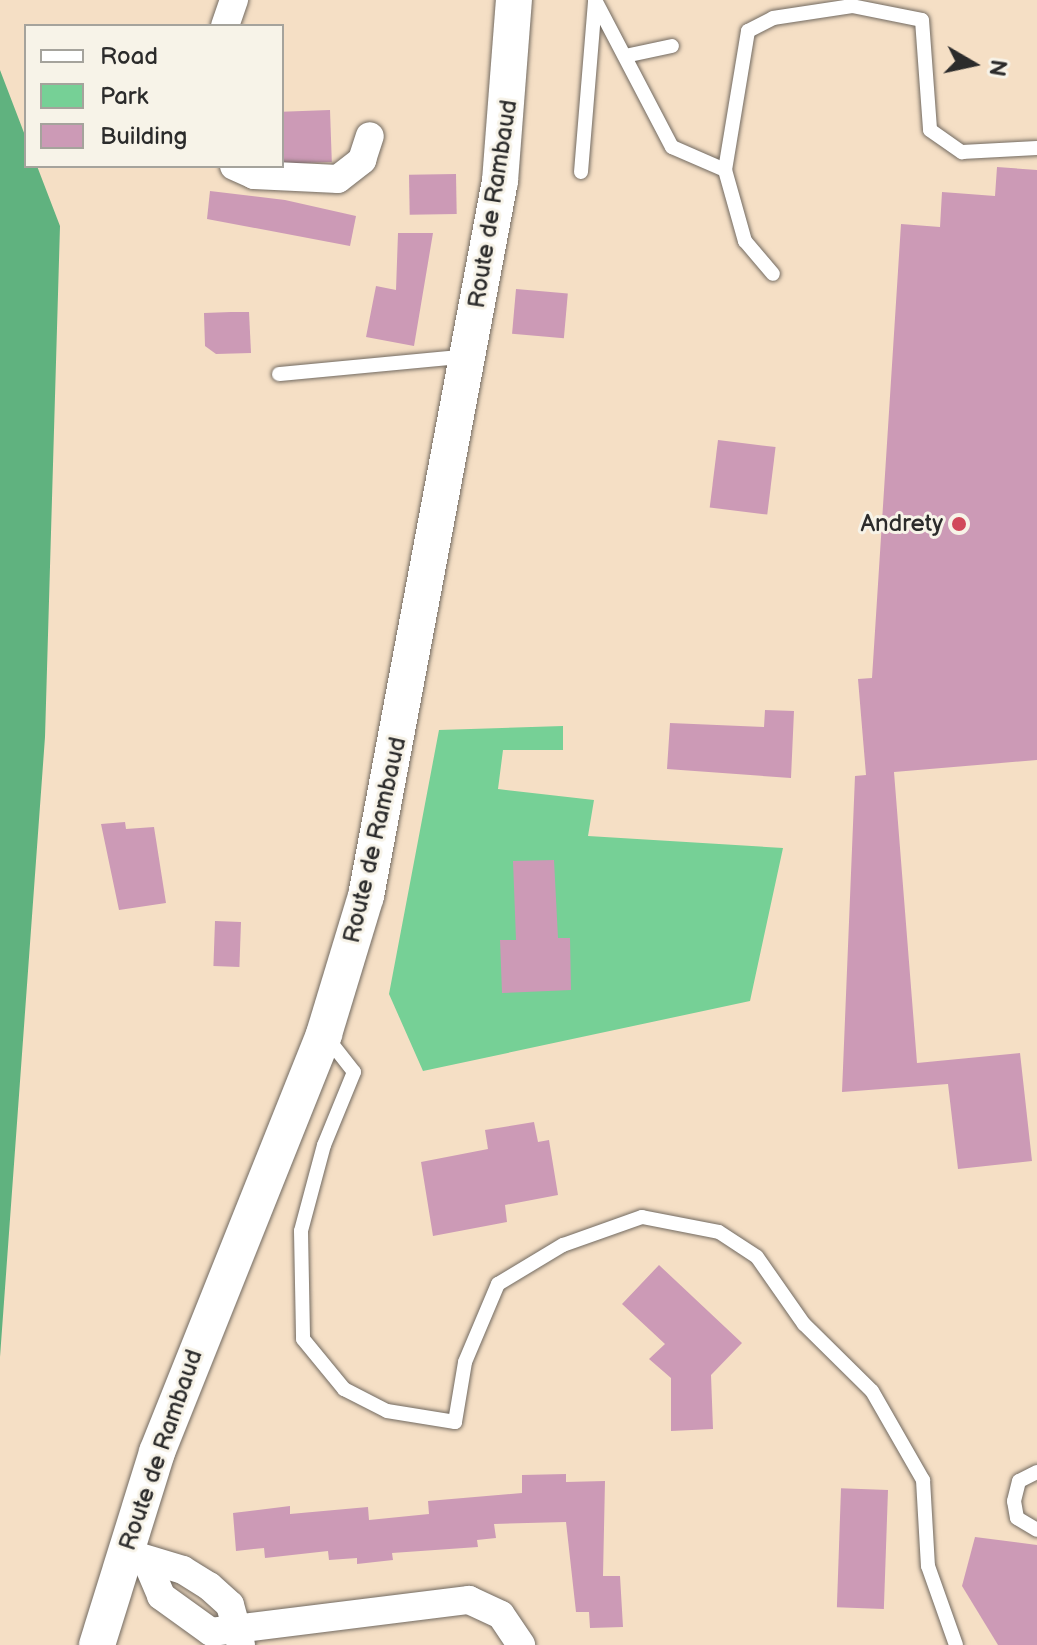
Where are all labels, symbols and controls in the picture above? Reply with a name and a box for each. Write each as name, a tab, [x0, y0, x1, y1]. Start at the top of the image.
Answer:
legend	[24, 24, 284, 168]
north arrow	[933, 24, 1013, 104]
text: Road	[100, 42, 158, 71]
text: N	[983, 58, 1012, 78]
text: Park	[100, 82, 148, 111]
street label: Route de Rambaud	[462, 98, 524, 310]
text: Building	[100, 122, 187, 151]
place label: Andrety	[860, 510, 943, 538]
marker: Andrety	[950, 515, 968, 533]
street label: Route de Rambaud	[337, 734, 413, 946]
street label: Route de Rambaud	[113, 1346, 209, 1554]

